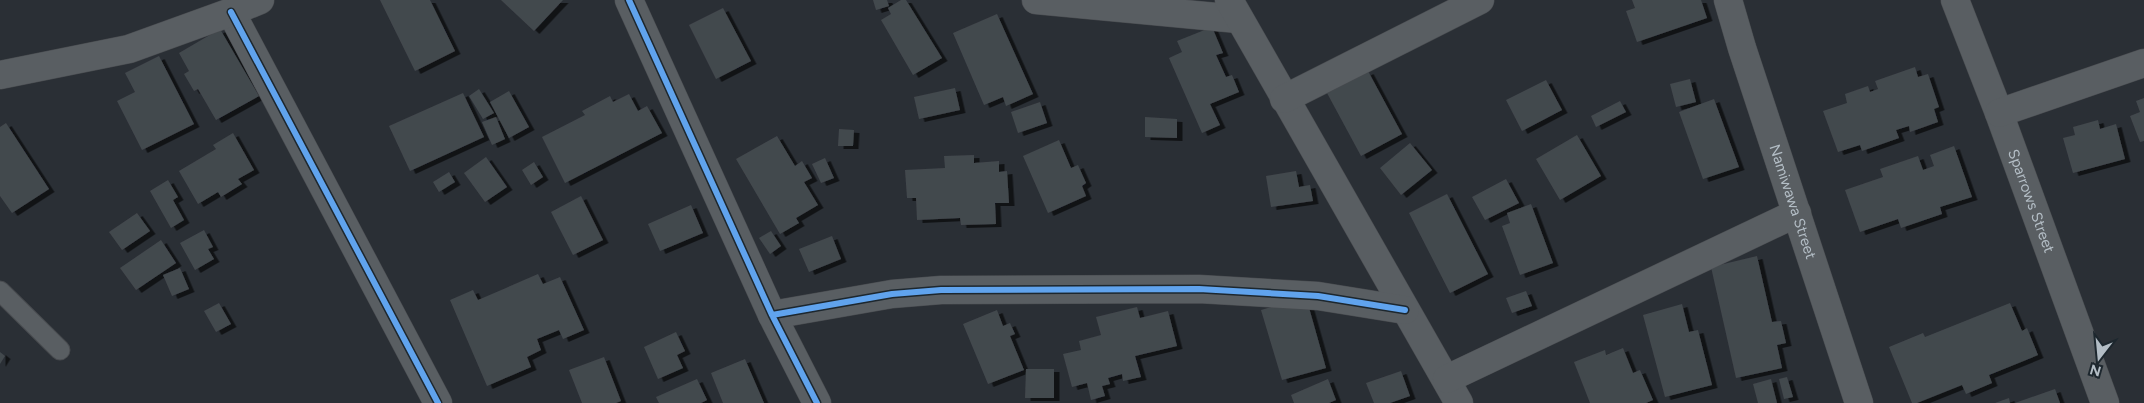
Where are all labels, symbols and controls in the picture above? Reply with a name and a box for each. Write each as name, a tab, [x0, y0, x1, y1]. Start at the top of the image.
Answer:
street label: Namiwawa Street	[1765, 142, 1820, 262]
street label: Sparrows Street	[2004, 147, 2058, 256]
north arrow	[2074, 333, 2124, 383]
text: N	[2088, 360, 2103, 380]

